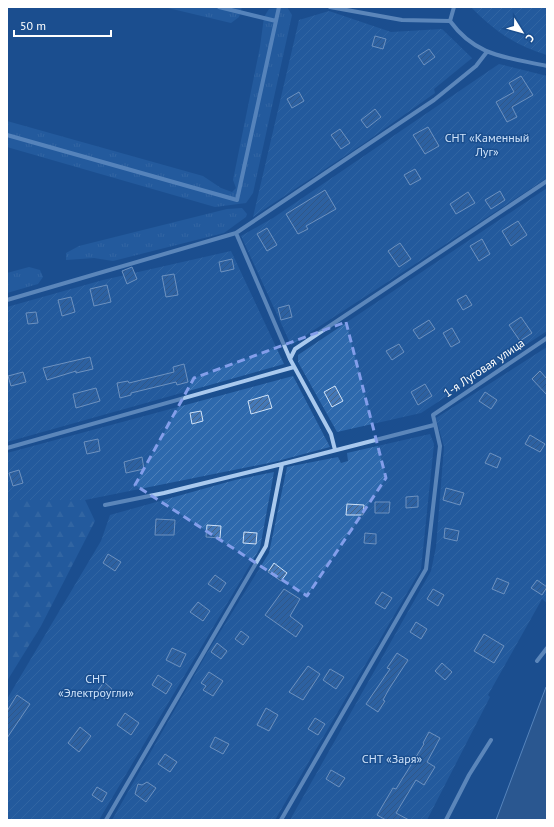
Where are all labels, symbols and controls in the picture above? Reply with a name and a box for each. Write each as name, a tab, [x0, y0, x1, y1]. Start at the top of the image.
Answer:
scale bar	[14, 12, 111, 38]
north arrow	[502, 12, 542, 52]
text: 50 m	[20, 18, 46, 33]
text: С	[523, 31, 537, 45]
park label: СНТ «Каменный Луг»	[445, 130, 529, 159]
street label: 1-я Луговая улица	[440, 335, 527, 400]
park label: СНТ «Электроугли»	[58, 671, 134, 700]
park label: СНТ «Заря»	[362, 751, 422, 766]

